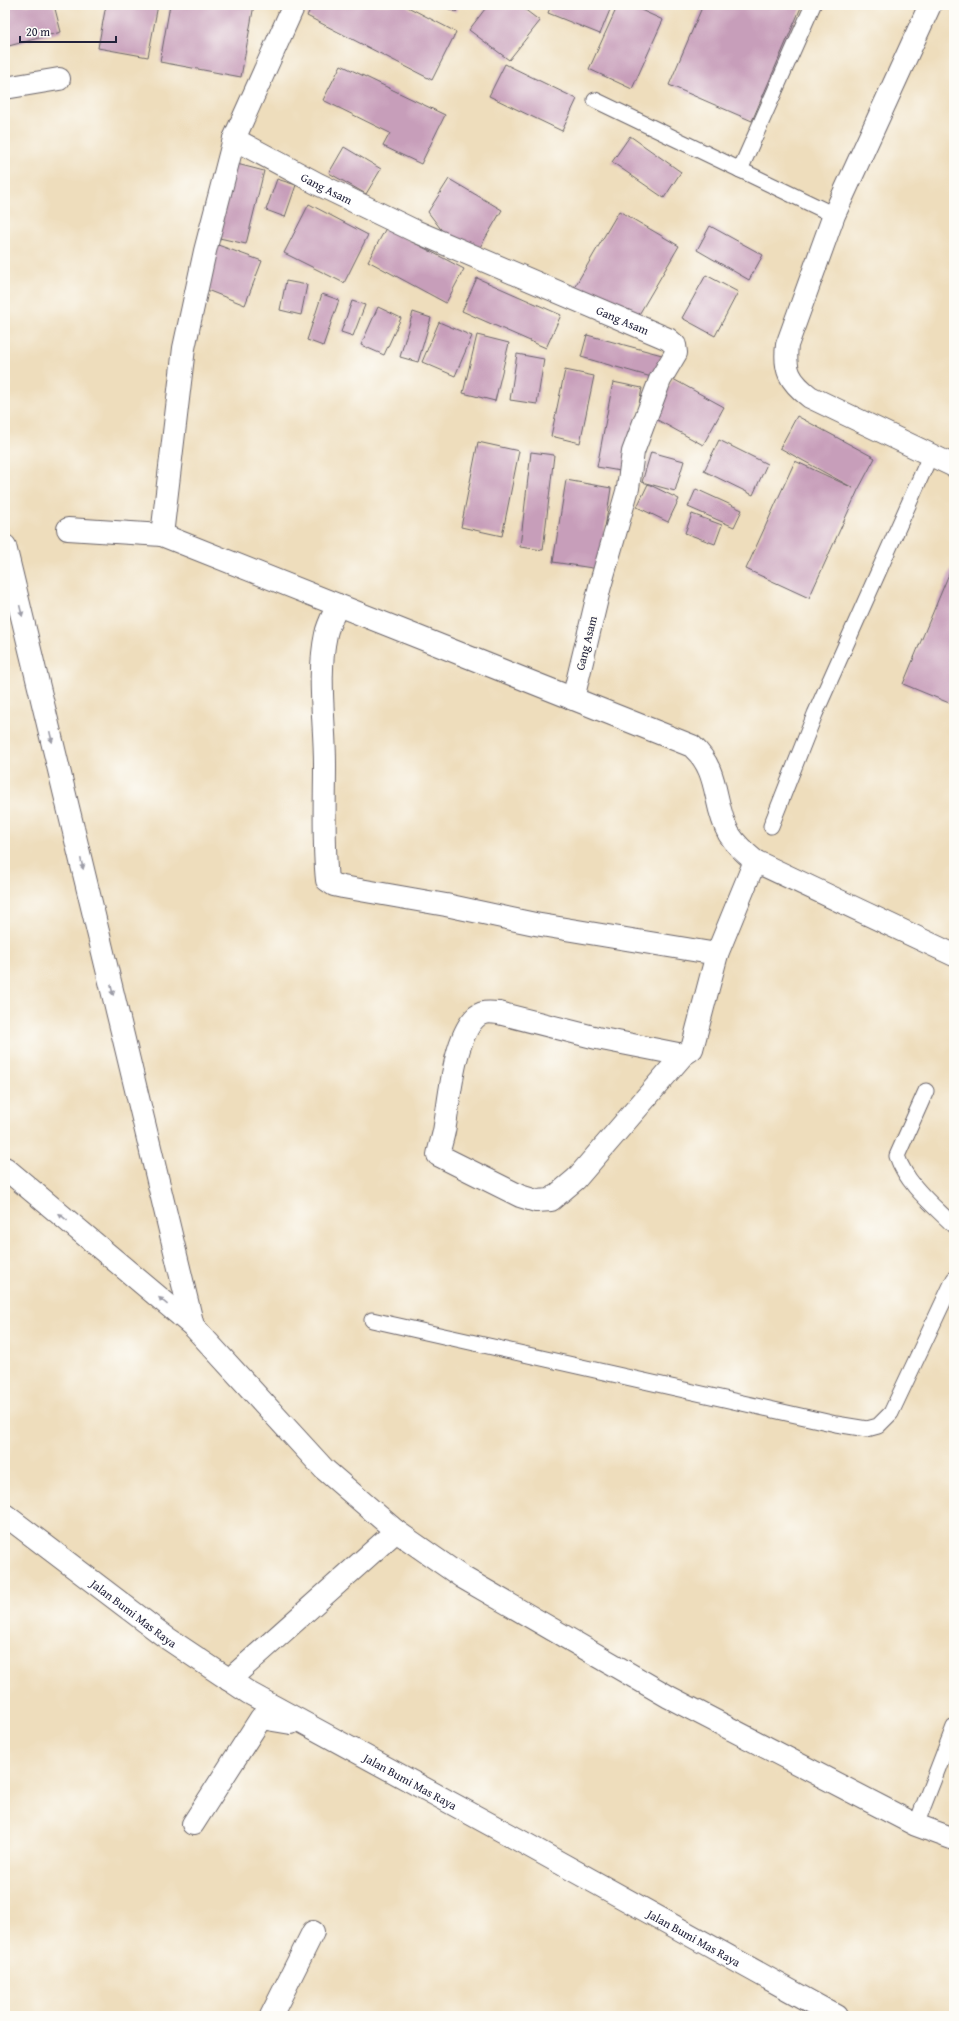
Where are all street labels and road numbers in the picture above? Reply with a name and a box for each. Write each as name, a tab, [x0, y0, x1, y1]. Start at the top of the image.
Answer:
street label: Gang Asam	[298, 168, 356, 208]
street label: Gang Asam	[594, 301, 652, 339]
street label: Gang Asam	[571, 614, 601, 672]
street label: Jalan Bumi Mas Raya	[86, 1574, 181, 1651]
street label: Jalan Bumi Mas Raya	[359, 1748, 461, 1813]
street label: Jalan Bumi Mas Raya	[643, 1904, 744, 1970]

